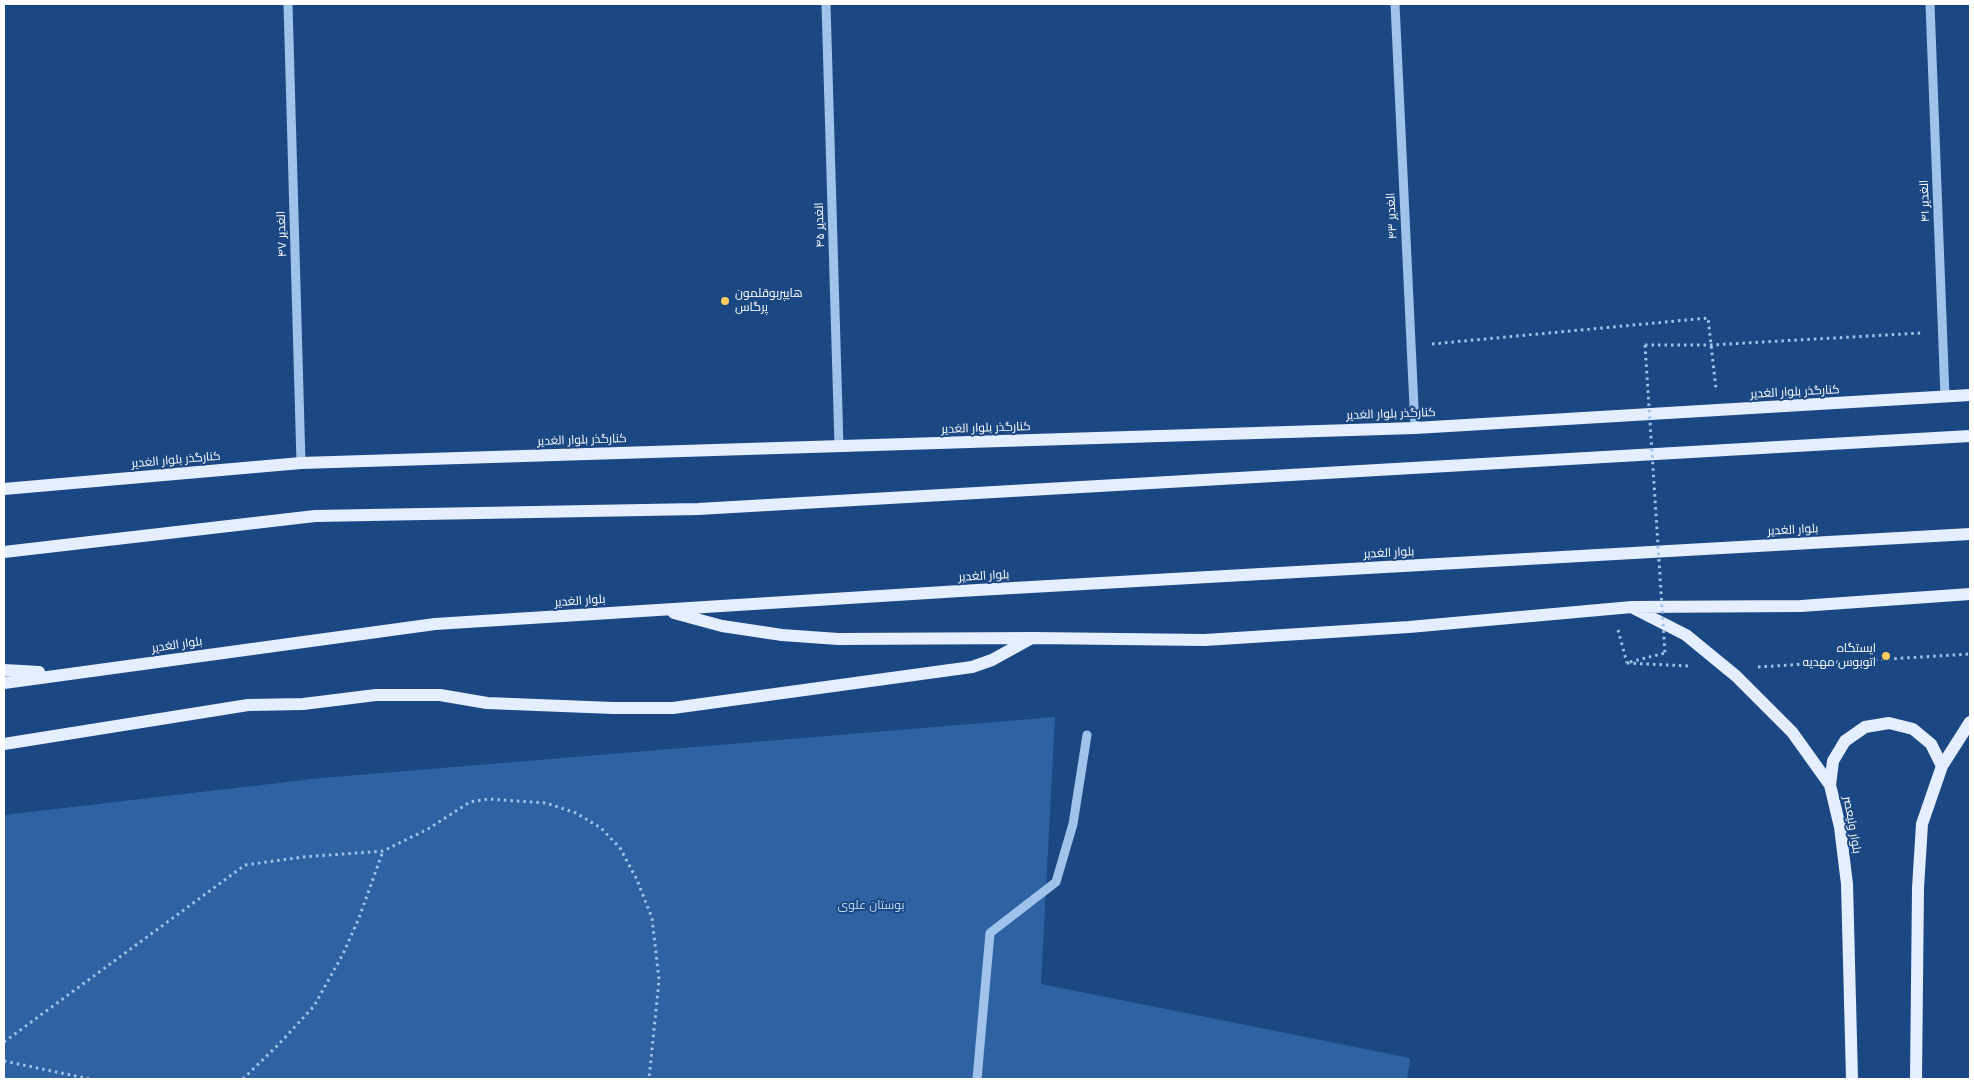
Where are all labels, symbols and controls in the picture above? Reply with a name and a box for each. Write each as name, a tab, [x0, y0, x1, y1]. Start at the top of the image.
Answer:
street label: الغدیر ۴۱	[1917, 180, 1933, 222]
street label: الغدیر ۴۳	[1384, 192, 1400, 240]
street label: الغدیر ۴۵	[812, 202, 828, 248]
street label: الغدیر ۴۷	[274, 211, 290, 257]
place label: هایپربوقلمون پرگاس	[735, 287, 803, 315]
marker: هایپربوقلمون پرگاس	[719, 295, 731, 307]
street label: کنارگذر بلوار الغدیر	[1750, 382, 1840, 402]
street label: کنارگذر بلوار الغدیر	[1346, 405, 1436, 423]
street label: کنارگذر بلوار الغدیر	[941, 419, 1031, 437]
street label: کنارگذر بلوار الغدیر	[537, 431, 627, 449]
street label: کنارگذر بلوار الغدیر	[131, 449, 221, 471]
street label: بلوار الغدیر	[1767, 521, 1819, 539]
street label: بلوار الغدیر	[1363, 544, 1415, 562]
street label: بلوار الغدیر	[958, 567, 1010, 585]
street label: بلوار الغدیر	[554, 592, 606, 610]
street label: بلوار الغدیر	[151, 634, 203, 656]
place label: ایستگاه اتوبوس مهدیه	[1803, 642, 1876, 670]
marker: ایستگاه اتوبوس مهدیه	[1880, 650, 1892, 662]
street label: بلوار ولیعصر	[1840, 795, 1864, 855]
park label: بوستان علوی	[838, 899, 904, 913]

